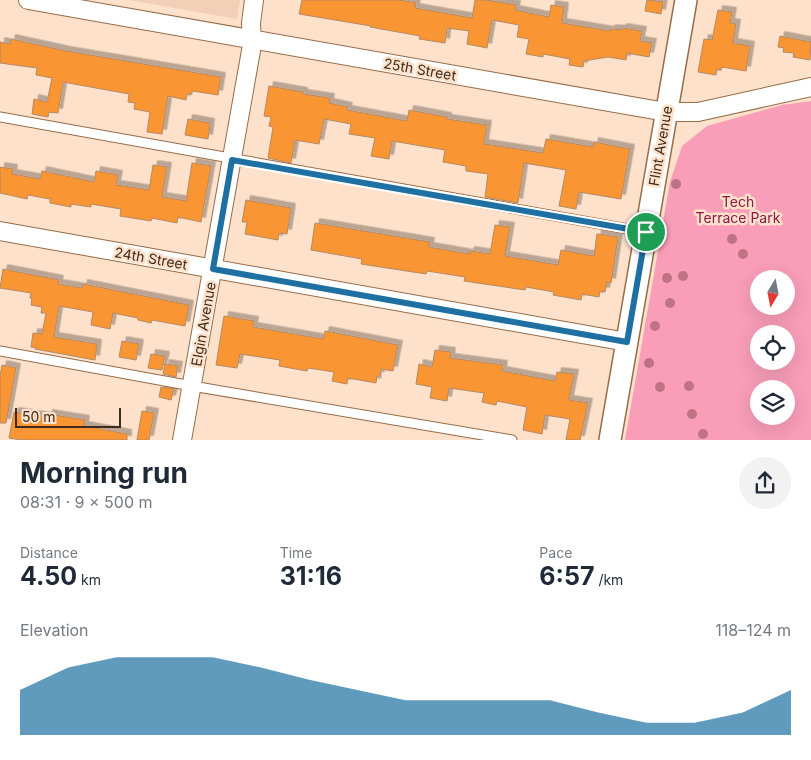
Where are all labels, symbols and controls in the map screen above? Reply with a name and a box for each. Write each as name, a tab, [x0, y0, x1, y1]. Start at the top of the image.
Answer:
street label: 25th Street	[382, 54, 458, 84]
street label: Flint Avenue	[645, 105, 675, 187]
park label: Tech Terrace Park	[696, 193, 781, 226]
pin	[625, 211, 667, 253]
icon: arrive	[632, 218, 660, 246]
street label: 24th Street	[113, 243, 189, 273]
north arrow	[750, 270, 795, 315]
map controls	[750, 270, 795, 425]
street label: Elgin Avenue	[187, 281, 219, 367]
button: locate	[750, 325, 795, 370]
button: layers	[750, 380, 795, 425]
scale bar	[15, 405, 121, 428]
text: 50 m	[22, 408, 56, 425]
text: Morning run	[20, 456, 188, 490]
button: share	[739, 457, 791, 509]
text: 08:31 · 9 × 500 m	[20, 492, 153, 512]
text: Distance	[20, 544, 78, 561]
text: Time	[280, 544, 313, 561]
text: Pace	[539, 544, 572, 561]
text: 4.50	[20, 561, 77, 591]
text: 31:16	[280, 561, 342, 591]
text: 6:57	[539, 561, 594, 591]
text: km	[77, 571, 101, 588]
text: /km	[594, 571, 623, 588]
text: Elevation	[20, 620, 89, 640]
text: 118–124 m	[715, 620, 791, 640]

